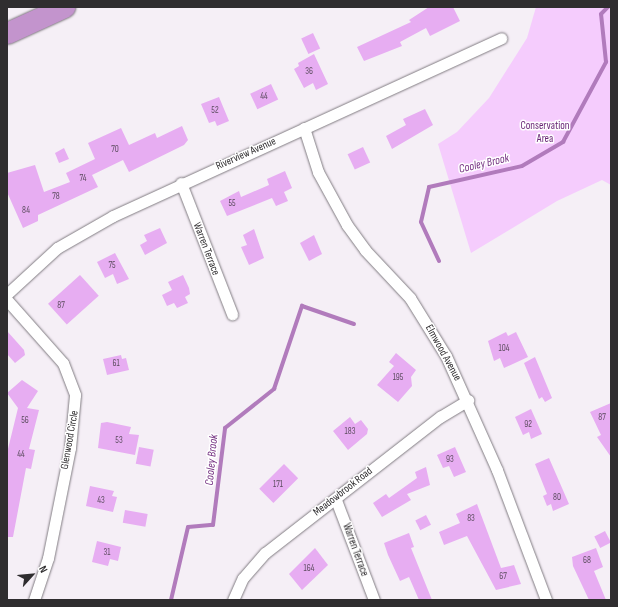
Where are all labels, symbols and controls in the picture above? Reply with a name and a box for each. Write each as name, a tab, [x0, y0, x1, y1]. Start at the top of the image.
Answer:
house number: 36	[305, 67, 313, 77]
house number: 44	[260, 92, 268, 102]
house number: 52	[211, 106, 219, 116]
park label: Conservation Area	[520, 120, 570, 146]
street label: Riverview Avenue	[214, 135, 278, 173]
house number: 70	[111, 145, 119, 155]
water label: Cooley Brook	[457, 151, 511, 177]
house number: 74	[80, 174, 86, 184]
house number: 78	[52, 192, 60, 202]
house number: 55	[228, 199, 236, 209]
house number: 84	[22, 206, 30, 216]
street label: Warren Terrace	[190, 221, 222, 277]
house number: 75	[108, 261, 116, 271]
house number: 87	[57, 301, 65, 311]
street label: Elmwood Avenue	[422, 323, 464, 383]
house number: 104	[499, 344, 509, 354]
house number: 61	[112, 359, 120, 369]
house number: 195	[393, 373, 403, 383]
street label: Glenwood Circle	[58, 410, 82, 470]
house number: 87	[598, 413, 606, 423]
house number: 56	[21, 416, 29, 426]
house number: 92	[524, 420, 532, 430]
house number: 183	[345, 427, 355, 437]
water label: Cooley Brook	[203, 434, 221, 486]
house number: 53	[115, 436, 123, 446]
house number: 44	[17, 450, 25, 460]
house number: 93	[446, 455, 454, 465]
street label: Meadowbrook Road	[311, 465, 375, 519]
house number: 171	[273, 480, 283, 490]
house number: 80	[553, 493, 561, 503]
house number: 43	[97, 496, 105, 506]
house number: 83	[467, 514, 475, 524]
street label: Warren Terrace	[339, 522, 371, 578]
house number: 31	[104, 548, 110, 558]
north arrow	[12, 555, 52, 595]
house number: 68	[583, 556, 591, 566]
text: N	[36, 564, 50, 575]
house number: 164	[303, 564, 315, 574]
house number: 67	[499, 572, 507, 582]

